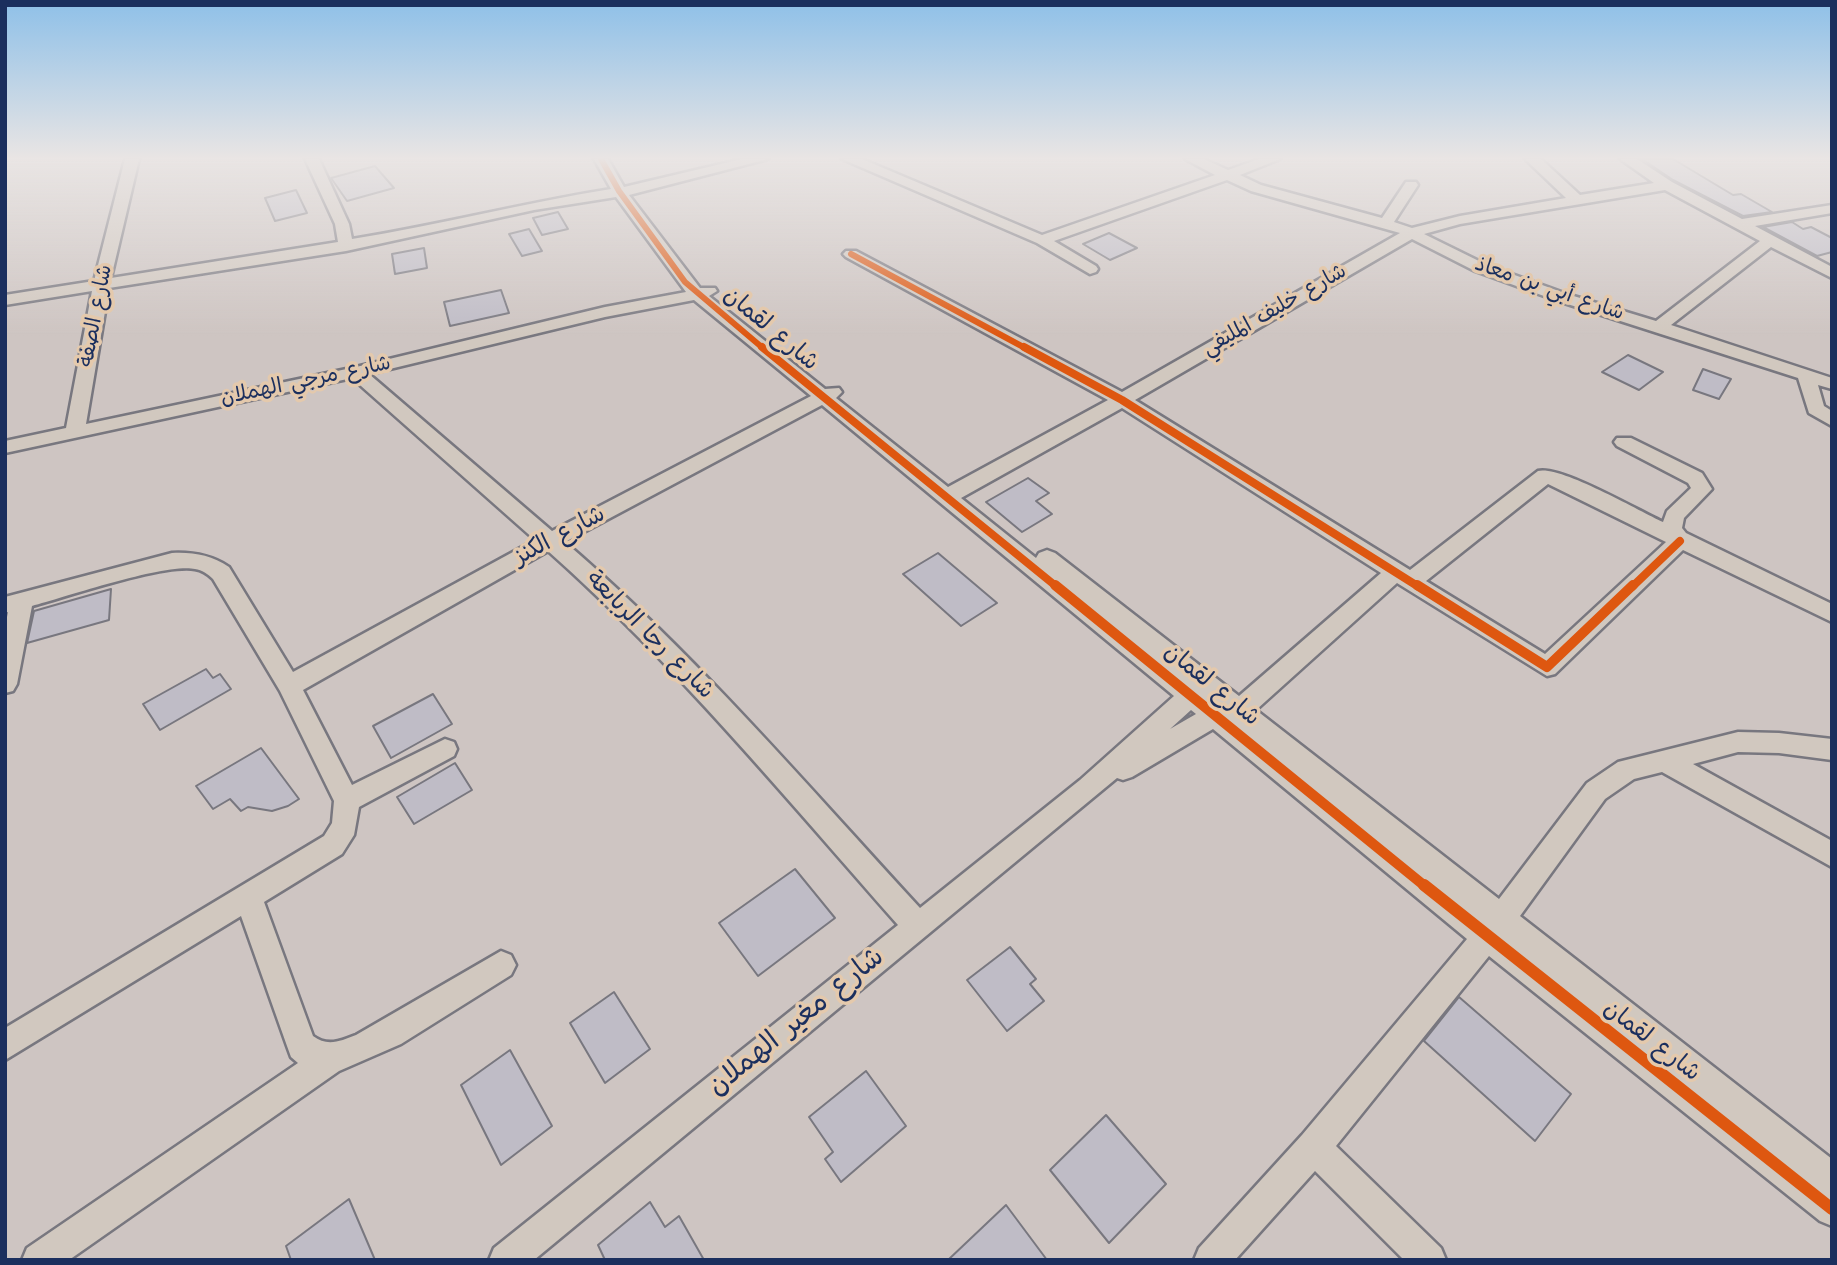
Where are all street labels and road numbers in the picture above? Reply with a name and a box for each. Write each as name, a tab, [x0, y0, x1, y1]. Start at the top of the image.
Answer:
street label: شارع أبي بن معاذ	[1471, 253, 1627, 327]
street label: شارع خليف المليفي	[1198, 260, 1352, 362]
street label: شارع الصفة	[75, 263, 119, 369]
street label: شارع لقمان	[717, 282, 823, 378]
street label: شارع مرجي الهملان	[219, 352, 393, 412]
street label: شارع الكنز	[509, 501, 611, 573]
street label: شارع رجا الربابعة	[579, 566, 719, 706]
street label: شارع لقمان	[1157, 638, 1265, 734]
street label: شارع مغير الهملان	[702, 942, 892, 1104]
street label: شارع لقمان	[1597, 995, 1705, 1089]

